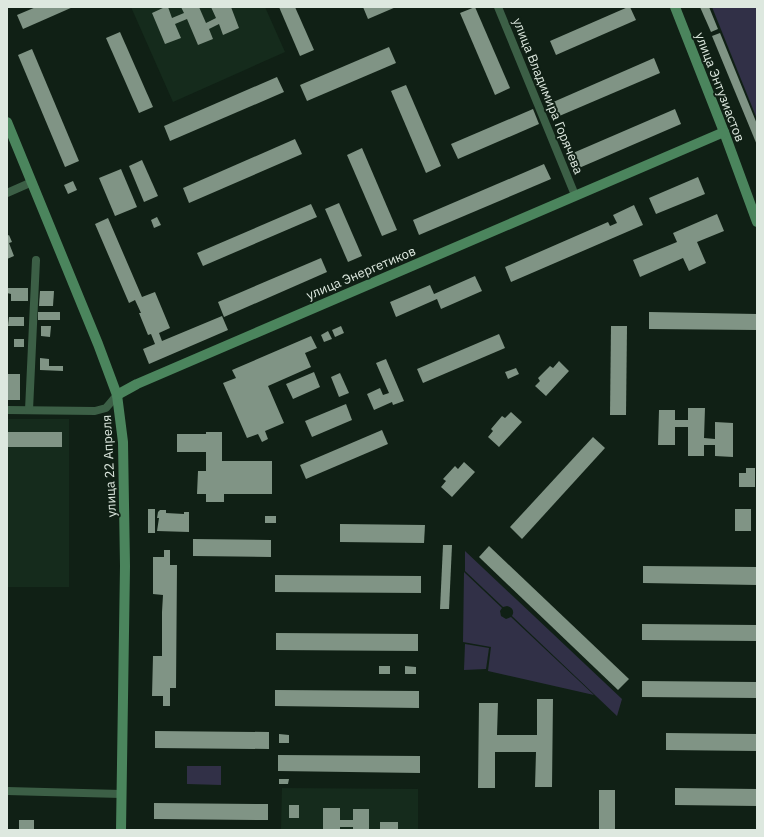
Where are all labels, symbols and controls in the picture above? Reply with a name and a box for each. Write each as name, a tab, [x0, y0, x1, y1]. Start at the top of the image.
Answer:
street label: улица Владимира Горячева	[509, 15, 587, 177]
street label: улица Энтузиастов	[691, 30, 749, 144]
street label: улица Энергетиков	[304, 242, 418, 304]
street label: улица 22 Апреля	[98, 414, 120, 518]

